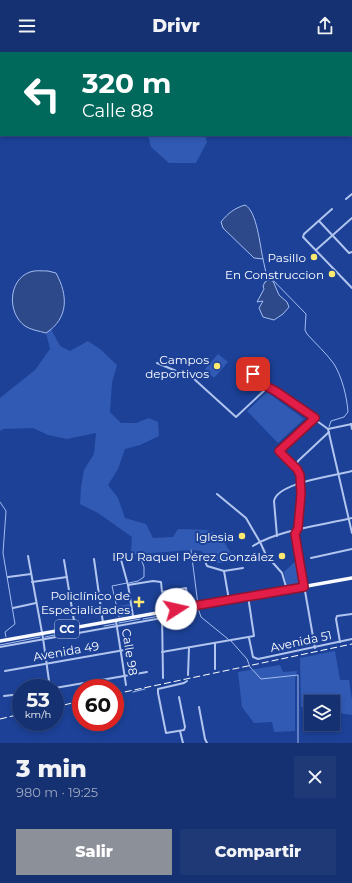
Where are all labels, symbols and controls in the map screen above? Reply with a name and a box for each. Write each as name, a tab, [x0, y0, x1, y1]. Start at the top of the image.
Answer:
icon: menu	[16, 15, 38, 37]
text: Drivr	[152, 15, 200, 37]
icon: share	[314, 15, 336, 37]
text: 320 m	[82, 66, 171, 100]
icon: left	[16, 68, 68, 120]
text: Calle 88	[82, 100, 153, 122]
place label: Pasillo	[267, 250, 306, 265]
marker: Pasillo	[309, 252, 319, 262]
place label: En Construccion	[225, 267, 324, 282]
marker: En Construccion	[327, 269, 337, 279]
place label: Campos deportivos	[145, 352, 209, 381]
pin	[236, 357, 270, 391]
marker: Campos deportivos	[212, 361, 222, 371]
icon: arrive	[242, 363, 264, 385]
place label: Iglesia	[196, 529, 234, 544]
marker: Iglesia	[237, 531, 247, 541]
place label: IPU Raquel Pérez González	[112, 549, 274, 564]
marker: IPU Raquel Pérez González	[277, 551, 287, 561]
place label: Policlínico de Especialidades	[41, 588, 130, 617]
position arrow	[155, 588, 197, 630]
marker: Policlínico de Especialidades	[133, 596, 145, 608]
road number: CC	[55, 620, 79, 638]
street label: Calle 98	[119, 627, 141, 677]
street label: Avenida 51	[269, 627, 333, 655]
street label: Avenida 49	[32, 638, 100, 664]
speed limit sign: 60	[72, 679, 124, 731]
text: 53	[26, 688, 50, 712]
map controls	[304, 695, 340, 731]
button: layers	[304, 695, 340, 731]
text: km/h	[25, 708, 51, 721]
text: 3 min	[16, 754, 87, 783]
button: close	[294, 756, 336, 798]
text: 980 m · 19:25	[16, 784, 98, 800]
button: Salir	[16, 829, 172, 875]
button: Compartir	[180, 829, 336, 875]

